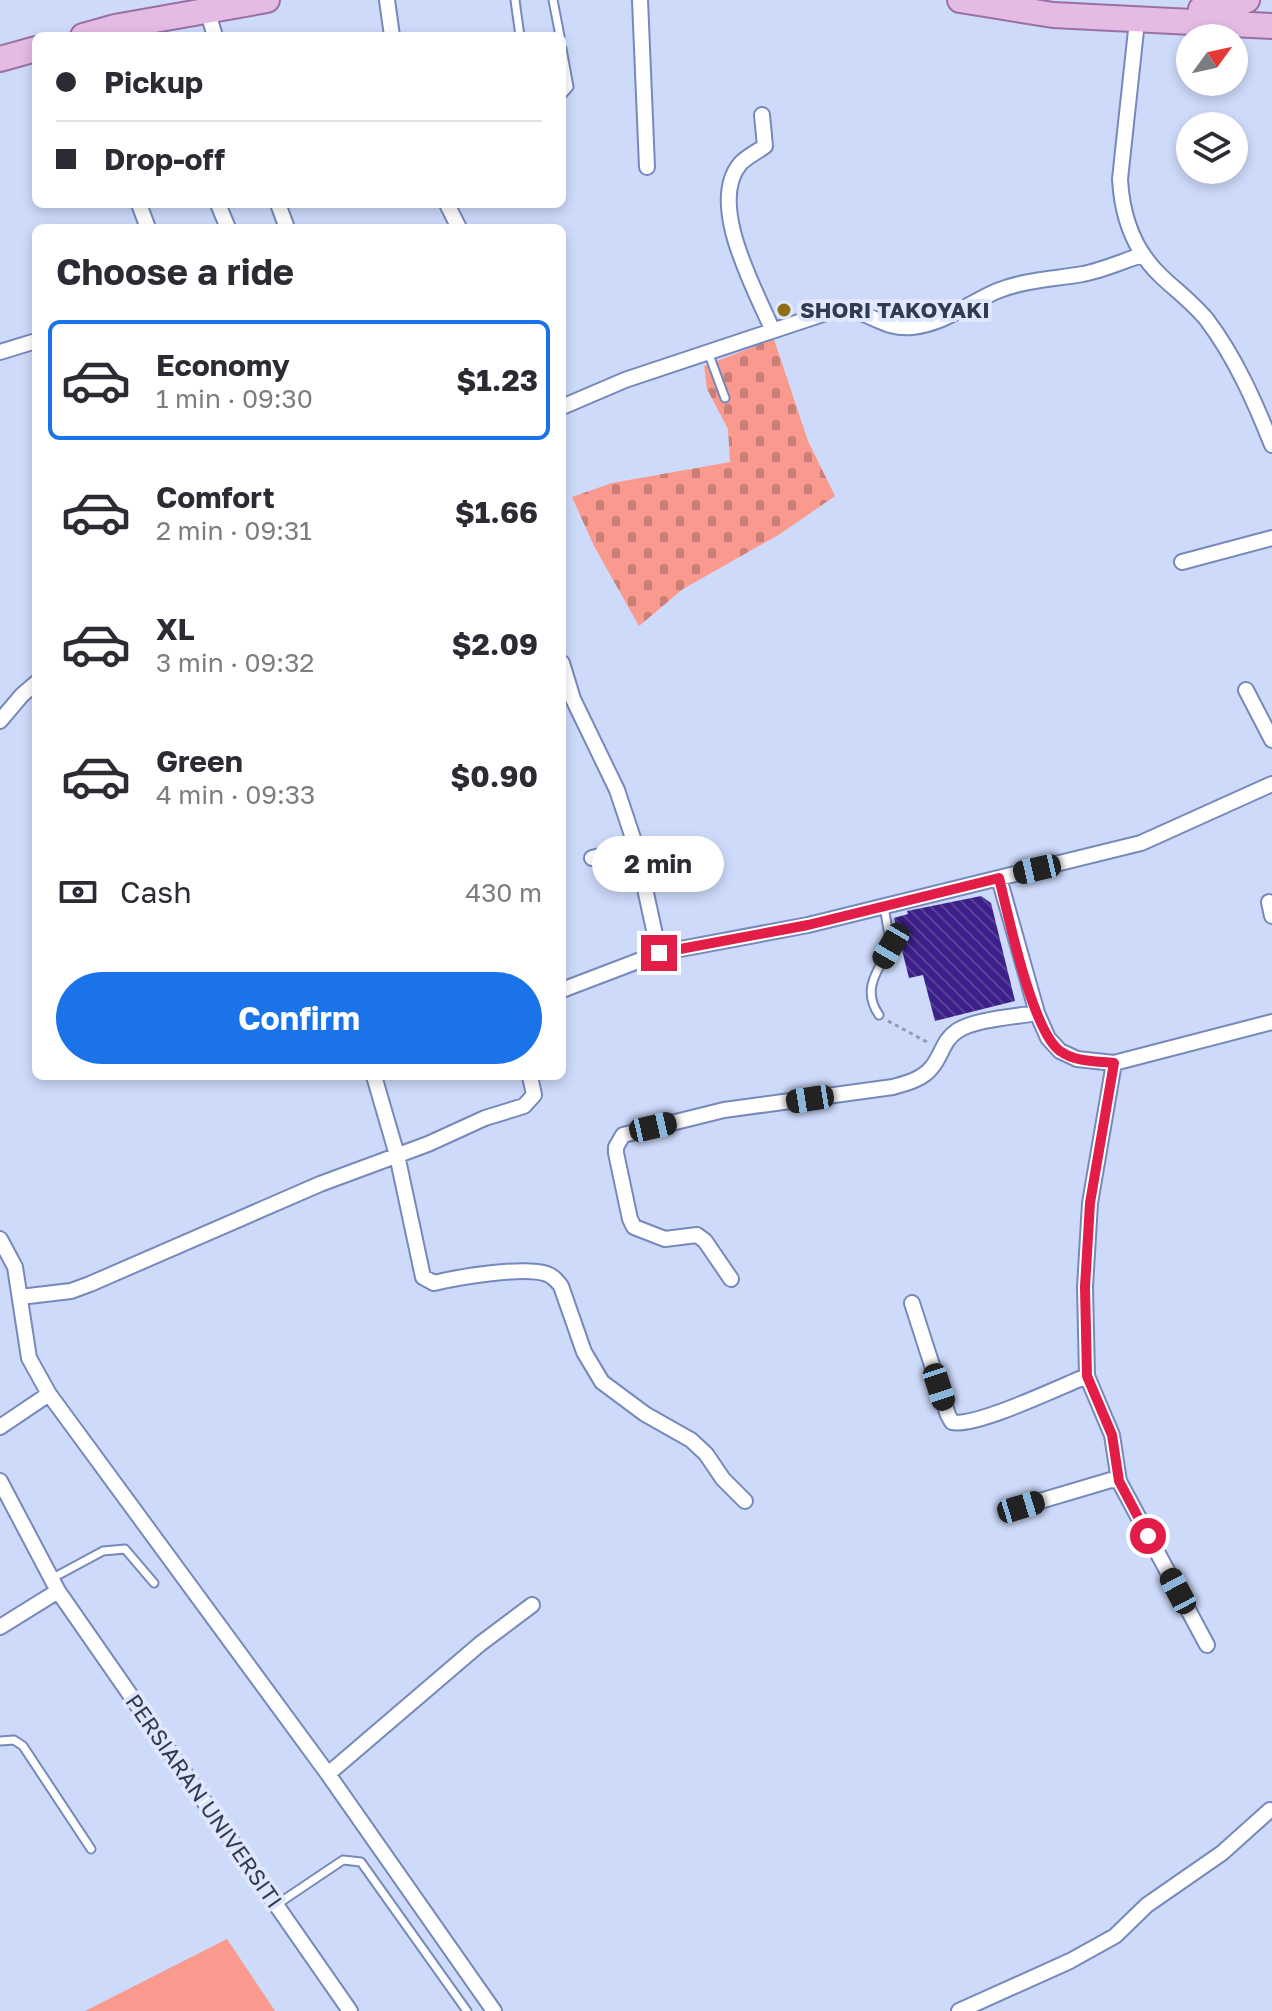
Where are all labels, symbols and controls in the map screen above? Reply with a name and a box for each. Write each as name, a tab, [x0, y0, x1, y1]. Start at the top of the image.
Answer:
north arrow	[1176, 24, 1248, 96]
map controls	[1176, 24, 1248, 184]
text: Pickup	[104, 64, 203, 100]
button: layers	[1176, 112, 1248, 184]
text: Drop-off	[104, 141, 225, 177]
text: Choose a ride	[56, 250, 294, 293]
place label: SHORI TAKOYAKI	[800, 296, 990, 323]
marker: SHORI TAKOYAKI	[775, 301, 793, 319]
icon: car	[60, 344, 132, 416]
text: Economy	[156, 347, 290, 383]
text: $1.23	[456, 362, 538, 398]
text: 1 min · 09:30	[156, 383, 313, 414]
icon: car	[60, 476, 132, 548]
text: Comfort	[156, 479, 275, 515]
text: $1.66	[455, 494, 538, 530]
text: 2 min · 09:31	[156, 515, 312, 546]
icon: car	[60, 608, 132, 680]
text: XL	[156, 611, 195, 647]
text: $2.09	[451, 626, 538, 662]
text: 3 min · 09:32	[156, 647, 314, 678]
icon: car	[60, 740, 132, 812]
text: Green	[156, 743, 243, 779]
text: $0.90	[450, 758, 538, 794]
text: 4 min · 09:33	[156, 779, 315, 810]
callout: 2 min	[593, 837, 725, 893]
text: 2 min	[624, 848, 692, 879]
car	[1011, 852, 1063, 886]
icon: cash	[56, 870, 100, 914]
text: Cash	[120, 874, 192, 910]
text: 430 m	[465, 877, 542, 908]
car	[869, 919, 913, 973]
route end	[641, 935, 677, 971]
button: Confirm	[56, 972, 542, 1064]
car	[784, 1083, 836, 1115]
car	[627, 1110, 679, 1144]
car	[920, 1360, 958, 1414]
car	[995, 1489, 1047, 1525]
route start	[1130, 1518, 1166, 1554]
car	[1156, 1564, 1200, 1618]
street label: PERSIARAN UNIVERSITI	[120, 1689, 289, 1913]

